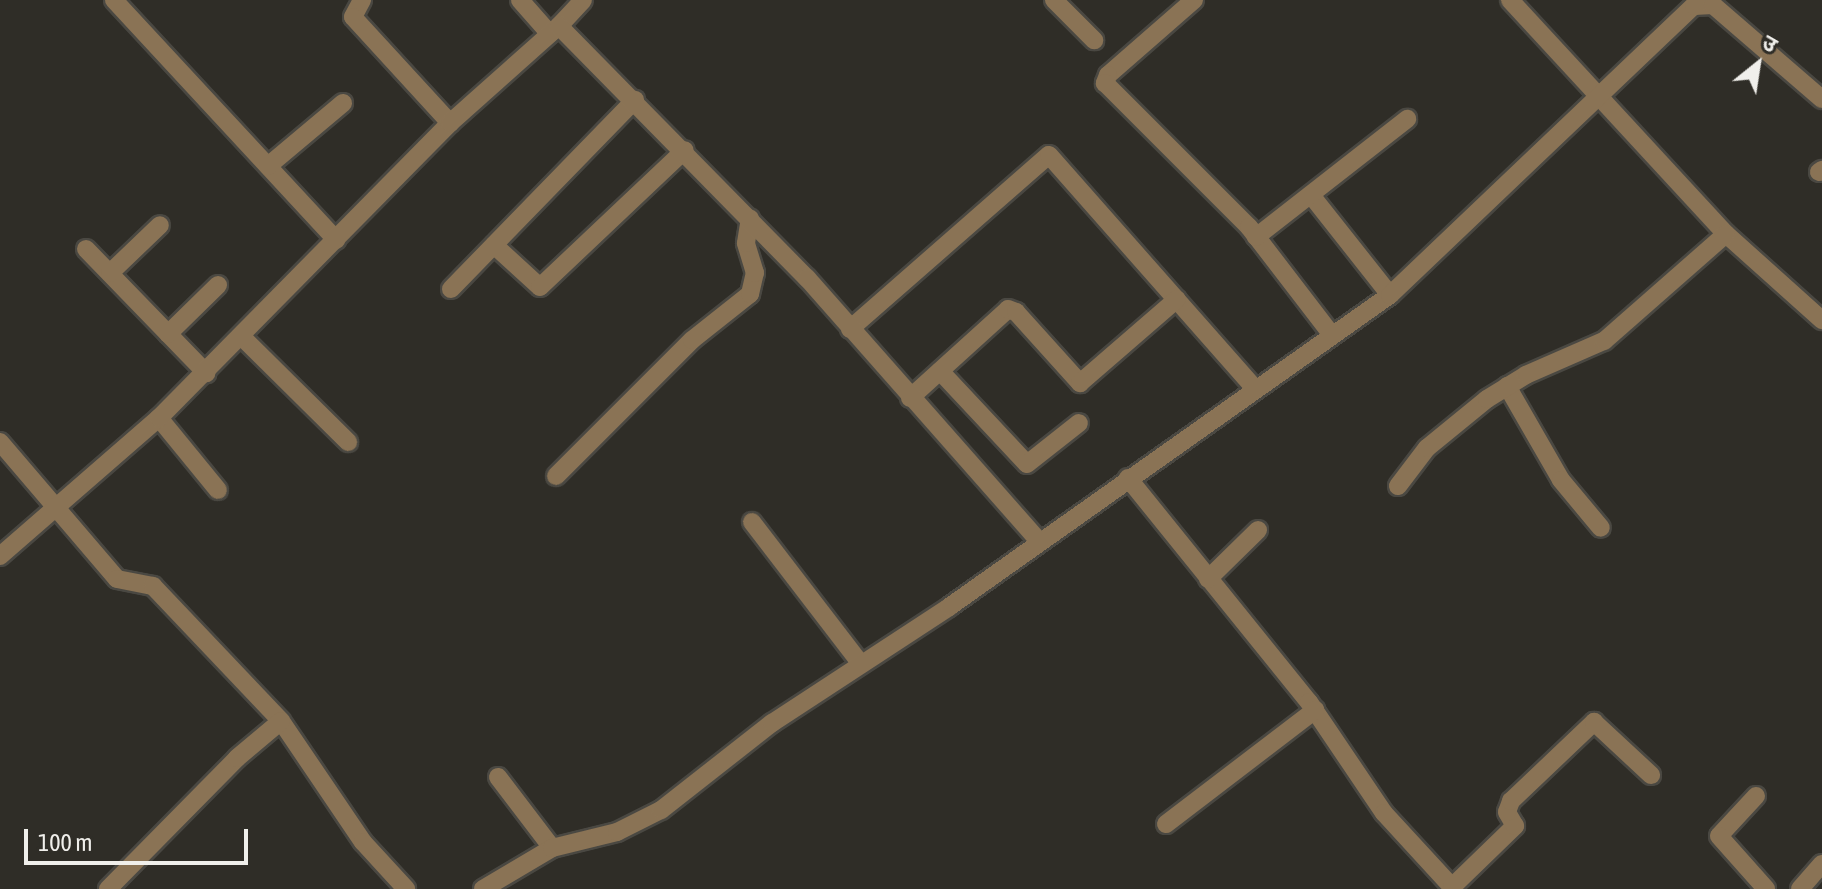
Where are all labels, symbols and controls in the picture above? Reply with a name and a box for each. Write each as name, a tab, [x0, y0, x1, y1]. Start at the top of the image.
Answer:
north arrow	[1718, 24, 1798, 104]
text: उ	[1758, 29, 1782, 58]
scale bar	[28, 813, 252, 863]
text: 100 m	[38, 829, 92, 856]

